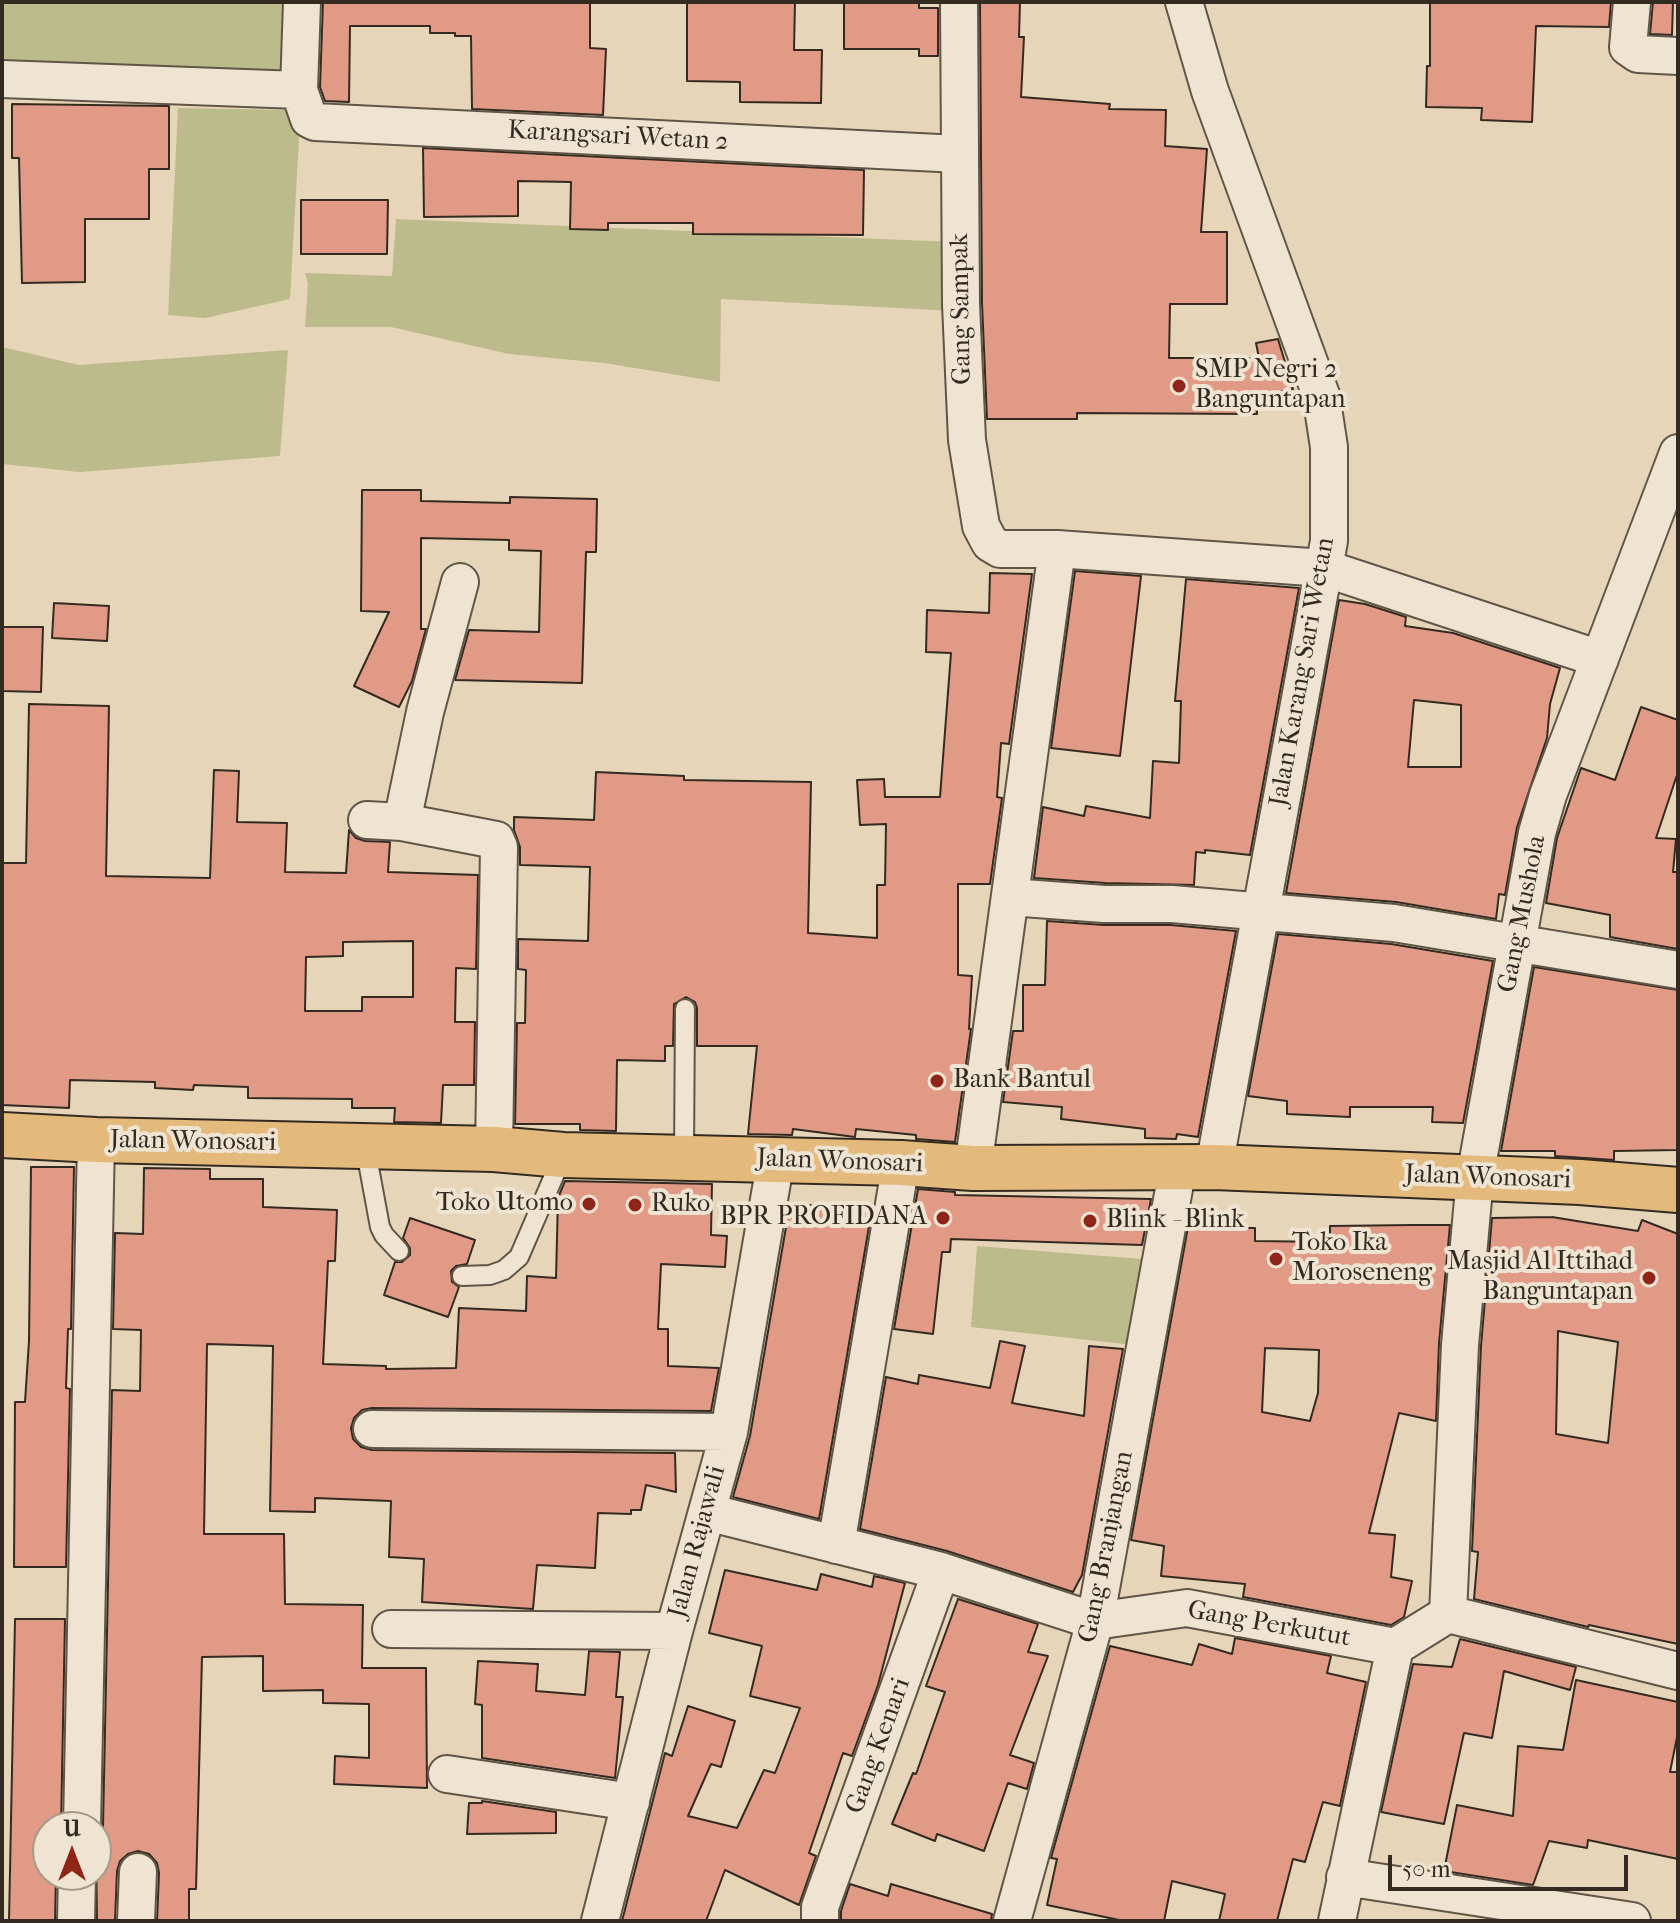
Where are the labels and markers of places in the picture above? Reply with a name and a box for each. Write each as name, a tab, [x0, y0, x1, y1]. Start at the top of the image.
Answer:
place label: SMP Negri 2 Banguntapan	[1195, 355, 1346, 416]
marker: SMP Negri 2 Banguntapan	[1170, 377, 1188, 395]
place label: Bank Bantul	[953, 1065, 1091, 1097]
marker: Bank Bantul	[928, 1072, 946, 1090]
place label: Toko Utomo	[436, 1188, 573, 1220]
place label: Ruko	[651, 1189, 710, 1221]
marker: Toko Utomo	[580, 1195, 598, 1213]
marker: Ruko	[626, 1196, 644, 1214]
place label: BPR PROFIDANA	[720, 1202, 927, 1234]
place label: Blink - Blink	[1106, 1205, 1244, 1237]
marker: BPR PROFIDANA	[934, 1209, 952, 1227]
marker: Blink - Blink	[1081, 1212, 1099, 1230]
place label: Toko Ika Moroseneng	[1292, 1228, 1432, 1290]
place label: Masjid Al Ittihad Banguntapan	[1447, 1247, 1633, 1308]
marker: Toko Ika Moroseneng	[1267, 1250, 1285, 1268]
marker: Masjid Al Ittihad Banguntapan	[1640, 1269, 1658, 1287]

